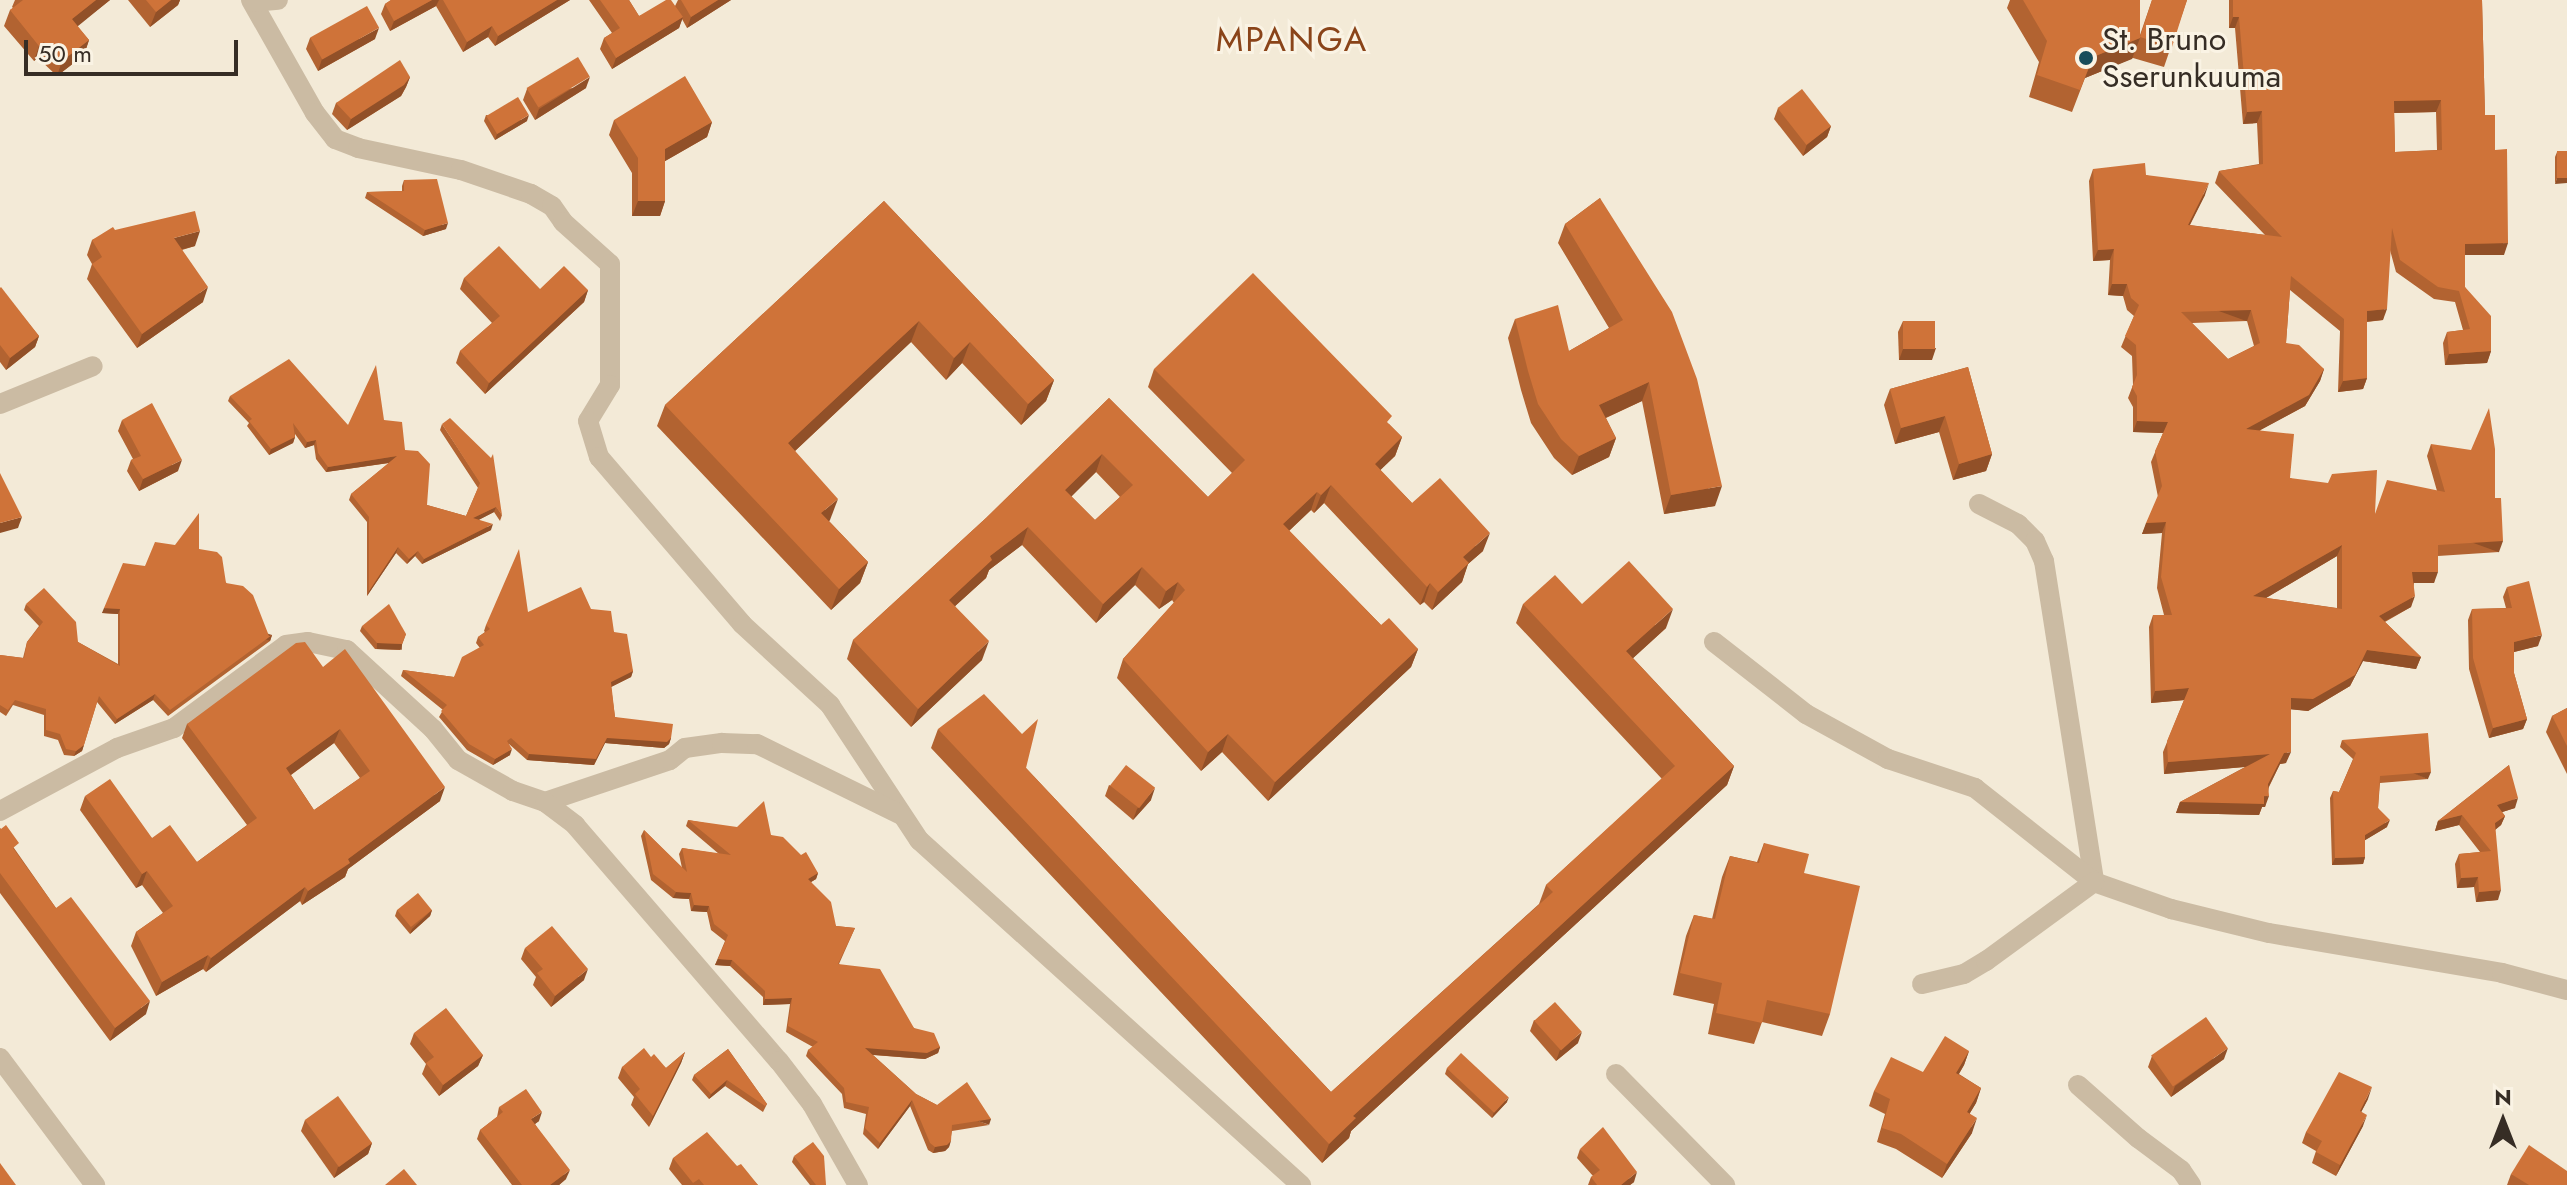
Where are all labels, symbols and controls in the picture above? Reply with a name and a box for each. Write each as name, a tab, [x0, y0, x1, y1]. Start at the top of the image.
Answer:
district label: MPANGA	[1216, 20, 1368, 60]
place label: St. Bruno Sserunkuuma	[2102, 21, 2281, 96]
scale bar	[28, 24, 242, 74]
text: 50 m	[38, 36, 92, 71]
marker: St. Bruno Sserunkuuma	[2077, 49, 2095, 67]
north arrow	[2463, 1081, 2543, 1161]
text: N	[2494, 1081, 2512, 1113]

